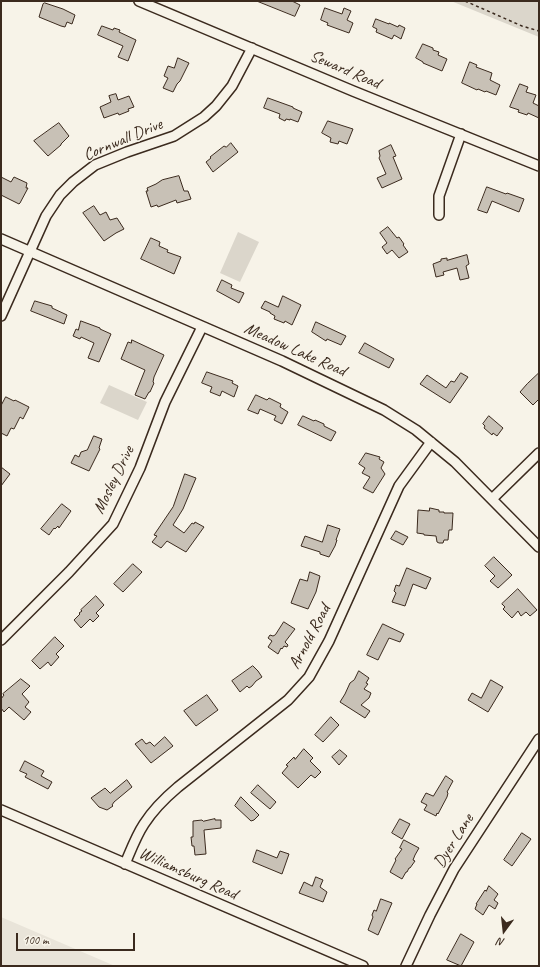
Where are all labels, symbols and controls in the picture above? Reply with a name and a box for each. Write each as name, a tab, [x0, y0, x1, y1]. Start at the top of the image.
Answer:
street label: Seward Road	[307, 46, 383, 94]
street label: Cornwall Drive	[80, 114, 166, 166]
street label: Meadow Lake Road	[241, 318, 349, 382]
street label: Mosley Drive	[89, 443, 139, 517]
street label: Arnold Road	[285, 601, 335, 673]
street label: Dyer Lane	[430, 810, 478, 872]
street label: Williamsburg Road	[136, 843, 240, 905]
north arrow	[484, 911, 524, 951]
scale bar	[18, 925, 137, 951]
text: 100 m	[23, 932, 49, 948]
text: N	[496, 935, 506, 950]

